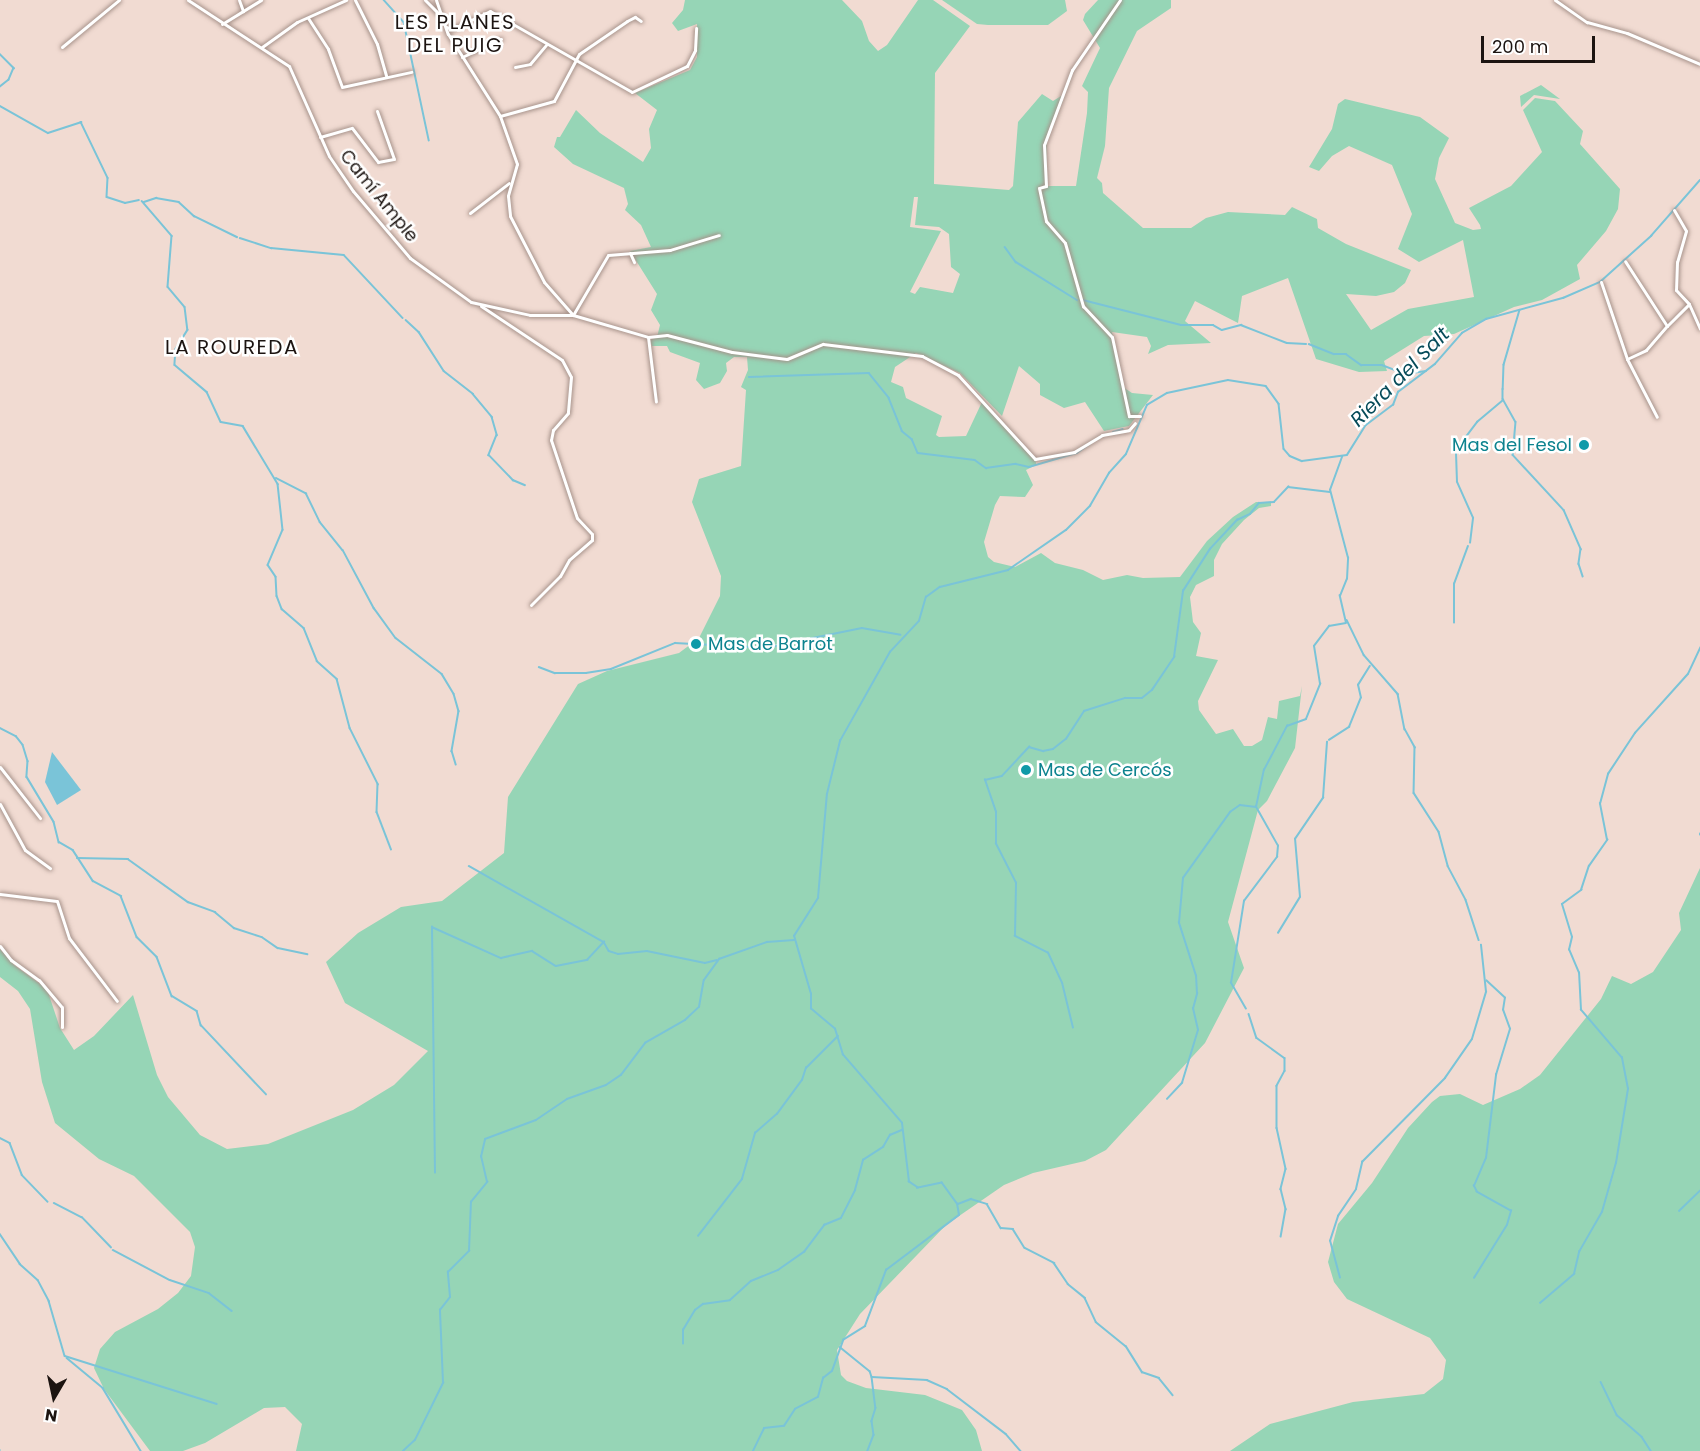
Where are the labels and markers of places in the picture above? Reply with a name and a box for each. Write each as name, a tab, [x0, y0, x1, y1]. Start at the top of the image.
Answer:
place label: Mas del Fesol	[1452, 434, 1572, 456]
marker: Mas del Fesol	[1577, 438, 1591, 452]
place label: Mas de Barrot	[708, 633, 833, 655]
marker: Mas de Barrot	[689, 637, 703, 651]
place label: Mas de Cercós	[1038, 759, 1172, 781]
marker: Mas de Cercós	[1019, 763, 1033, 777]

